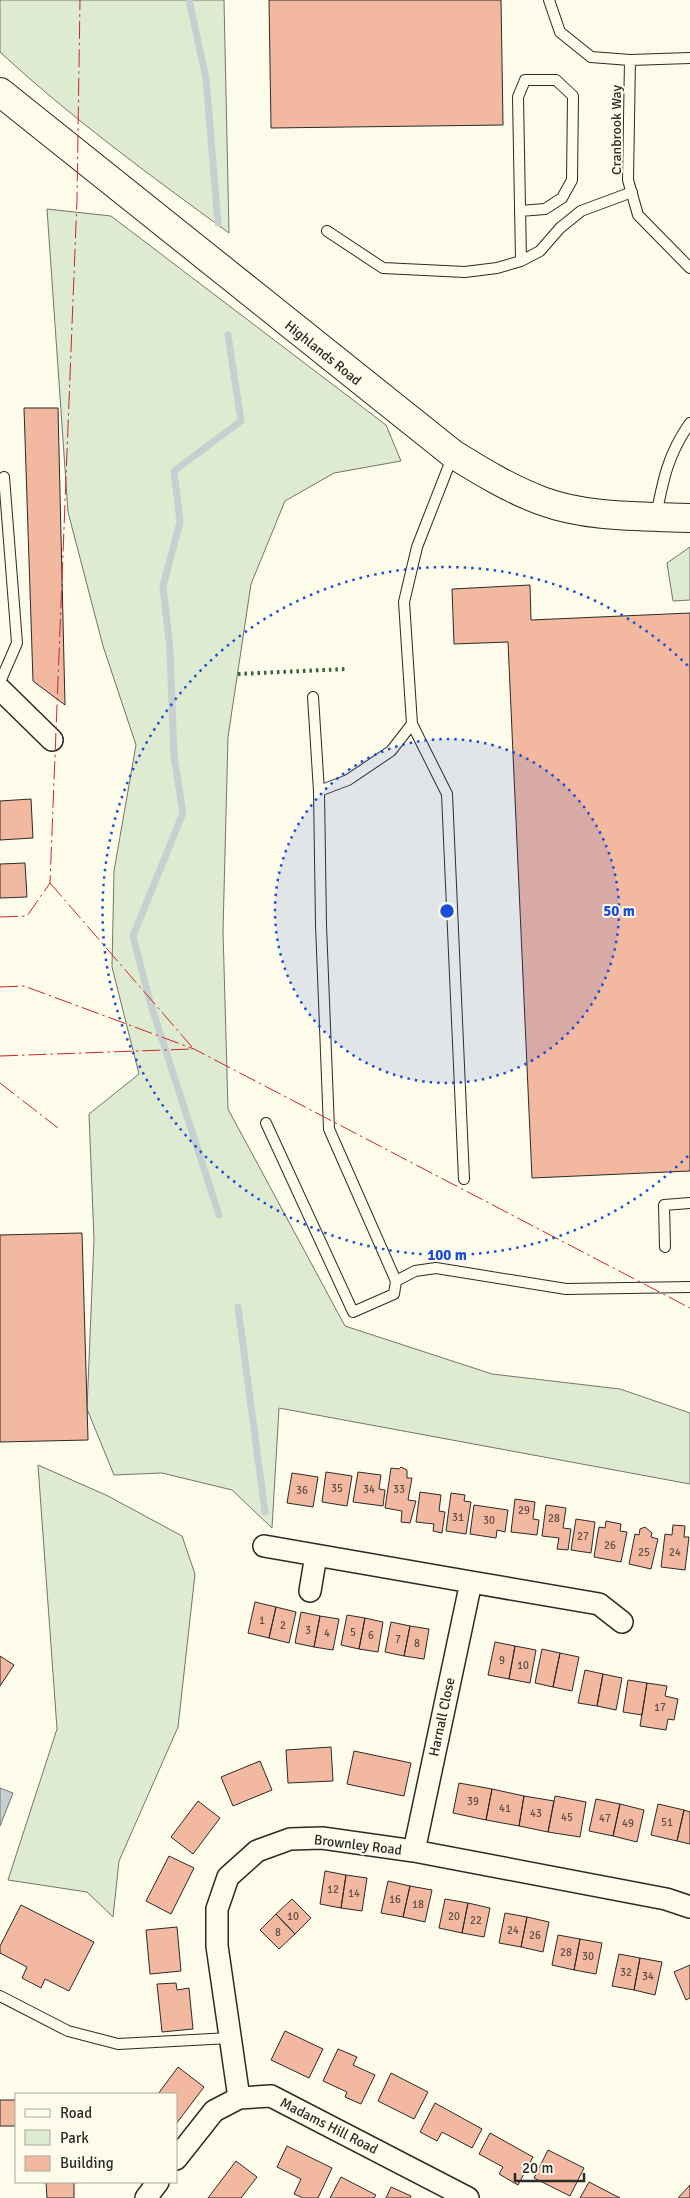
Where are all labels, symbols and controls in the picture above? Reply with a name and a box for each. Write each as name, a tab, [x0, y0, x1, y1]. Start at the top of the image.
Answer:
street label: Cranbrook Way	[608, 85, 625, 175]
street label: Highlands Road	[281, 317, 365, 389]
centre of rings	[438, 902, 456, 920]
text: 50 m	[603, 902, 635, 920]
text: 100 m	[427, 1246, 467, 1264]
house number: 35	[331, 1482, 343, 1495]
house number: 34	[363, 1483, 375, 1496]
house number: 33	[393, 1483, 405, 1496]
house number: 36	[296, 1484, 308, 1497]
house number: 29	[518, 1504, 530, 1517]
house number: 31	[452, 1511, 464, 1524]
house number: 28	[548, 1512, 560, 1525]
house number: 30	[483, 1514, 495, 1527]
house number: 27	[577, 1530, 589, 1543]
house number: 26	[604, 1539, 616, 1552]
house number: 25	[638, 1546, 650, 1559]
house number: 24	[669, 1546, 681, 1559]
house number: 1	[259, 1614, 265, 1627]
house number: 2	[280, 1619, 286, 1632]
house number: 3	[305, 1624, 311, 1637]
house number: 5	[350, 1626, 356, 1639]
house number: 4	[324, 1627, 330, 1640]
house number: 6	[368, 1629, 374, 1642]
house number: 7	[395, 1633, 401, 1646]
house number: 8	[414, 1637, 420, 1650]
house number: 9	[499, 1654, 505, 1667]
house number: 10	[517, 1659, 529, 1672]
street label: Harnall Close	[425, 1676, 459, 1758]
house number: 17	[654, 1701, 666, 1714]
house number: 39	[467, 1795, 479, 1808]
house number: 41	[499, 1802, 511, 1815]
house number: 43	[530, 1807, 542, 1820]
house number: 45	[561, 1811, 573, 1824]
house number: 47	[599, 1812, 611, 1825]
house number: 51	[661, 1816, 673, 1829]
house number: 49	[622, 1817, 634, 1830]
street label: Brownley Road	[313, 1831, 403, 1859]
house number: 12	[327, 1883, 339, 1896]
house number: 14	[348, 1887, 360, 1900]
house number: 16	[389, 1893, 401, 1906]
house number: 18	[412, 1898, 424, 1911]
house number: 10	[287, 1910, 299, 1923]
house number: 20	[448, 1910, 460, 1923]
house number: 22	[470, 1914, 482, 1927]
house number: 24	[507, 1924, 519, 1937]
house number: 8	[275, 1926, 281, 1939]
house number: 26	[529, 1929, 541, 1942]
house number: 28	[560, 1946, 572, 1959]
house number: 30	[582, 1950, 594, 1963]
house number: 32	[620, 1966, 632, 1979]
house number: 34	[642, 1970, 654, 1983]
legend	[15, 2093, 178, 2183]
street label: Madams Hill Road	[277, 2094, 381, 2158]
text: Road	[60, 2104, 92, 2122]
text: Park	[60, 2129, 89, 2147]
scale bar	[515, 2150, 584, 2182]
text: Building	[60, 2154, 114, 2172]
text: 20 m	[522, 2159, 553, 2177]

